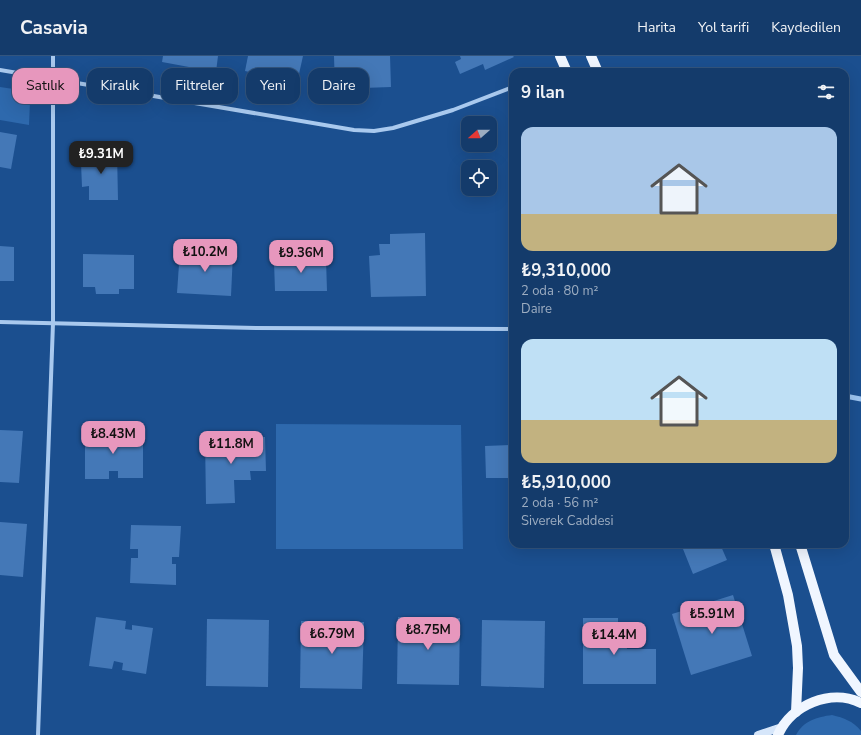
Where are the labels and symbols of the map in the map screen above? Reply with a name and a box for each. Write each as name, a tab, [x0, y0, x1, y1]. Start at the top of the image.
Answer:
north arrow	[461, 116, 497, 152]
pin: ₺9.31M	[68, 141, 134, 175]
pin: ₺10.2M	[172, 239, 238, 273]
pin: ₺9.36M	[268, 240, 334, 274]
pin: ₺8.43M	[80, 421, 146, 455]
pin: ₺11.8M	[198, 431, 264, 465]
pin: ₺5.91M	[679, 601, 745, 635]
pin: ₺8.75M	[395, 617, 461, 651]
pin: ₺6.79M	[299, 621, 365, 655]
pin: ₺14.4M	[581, 622, 647, 656]

